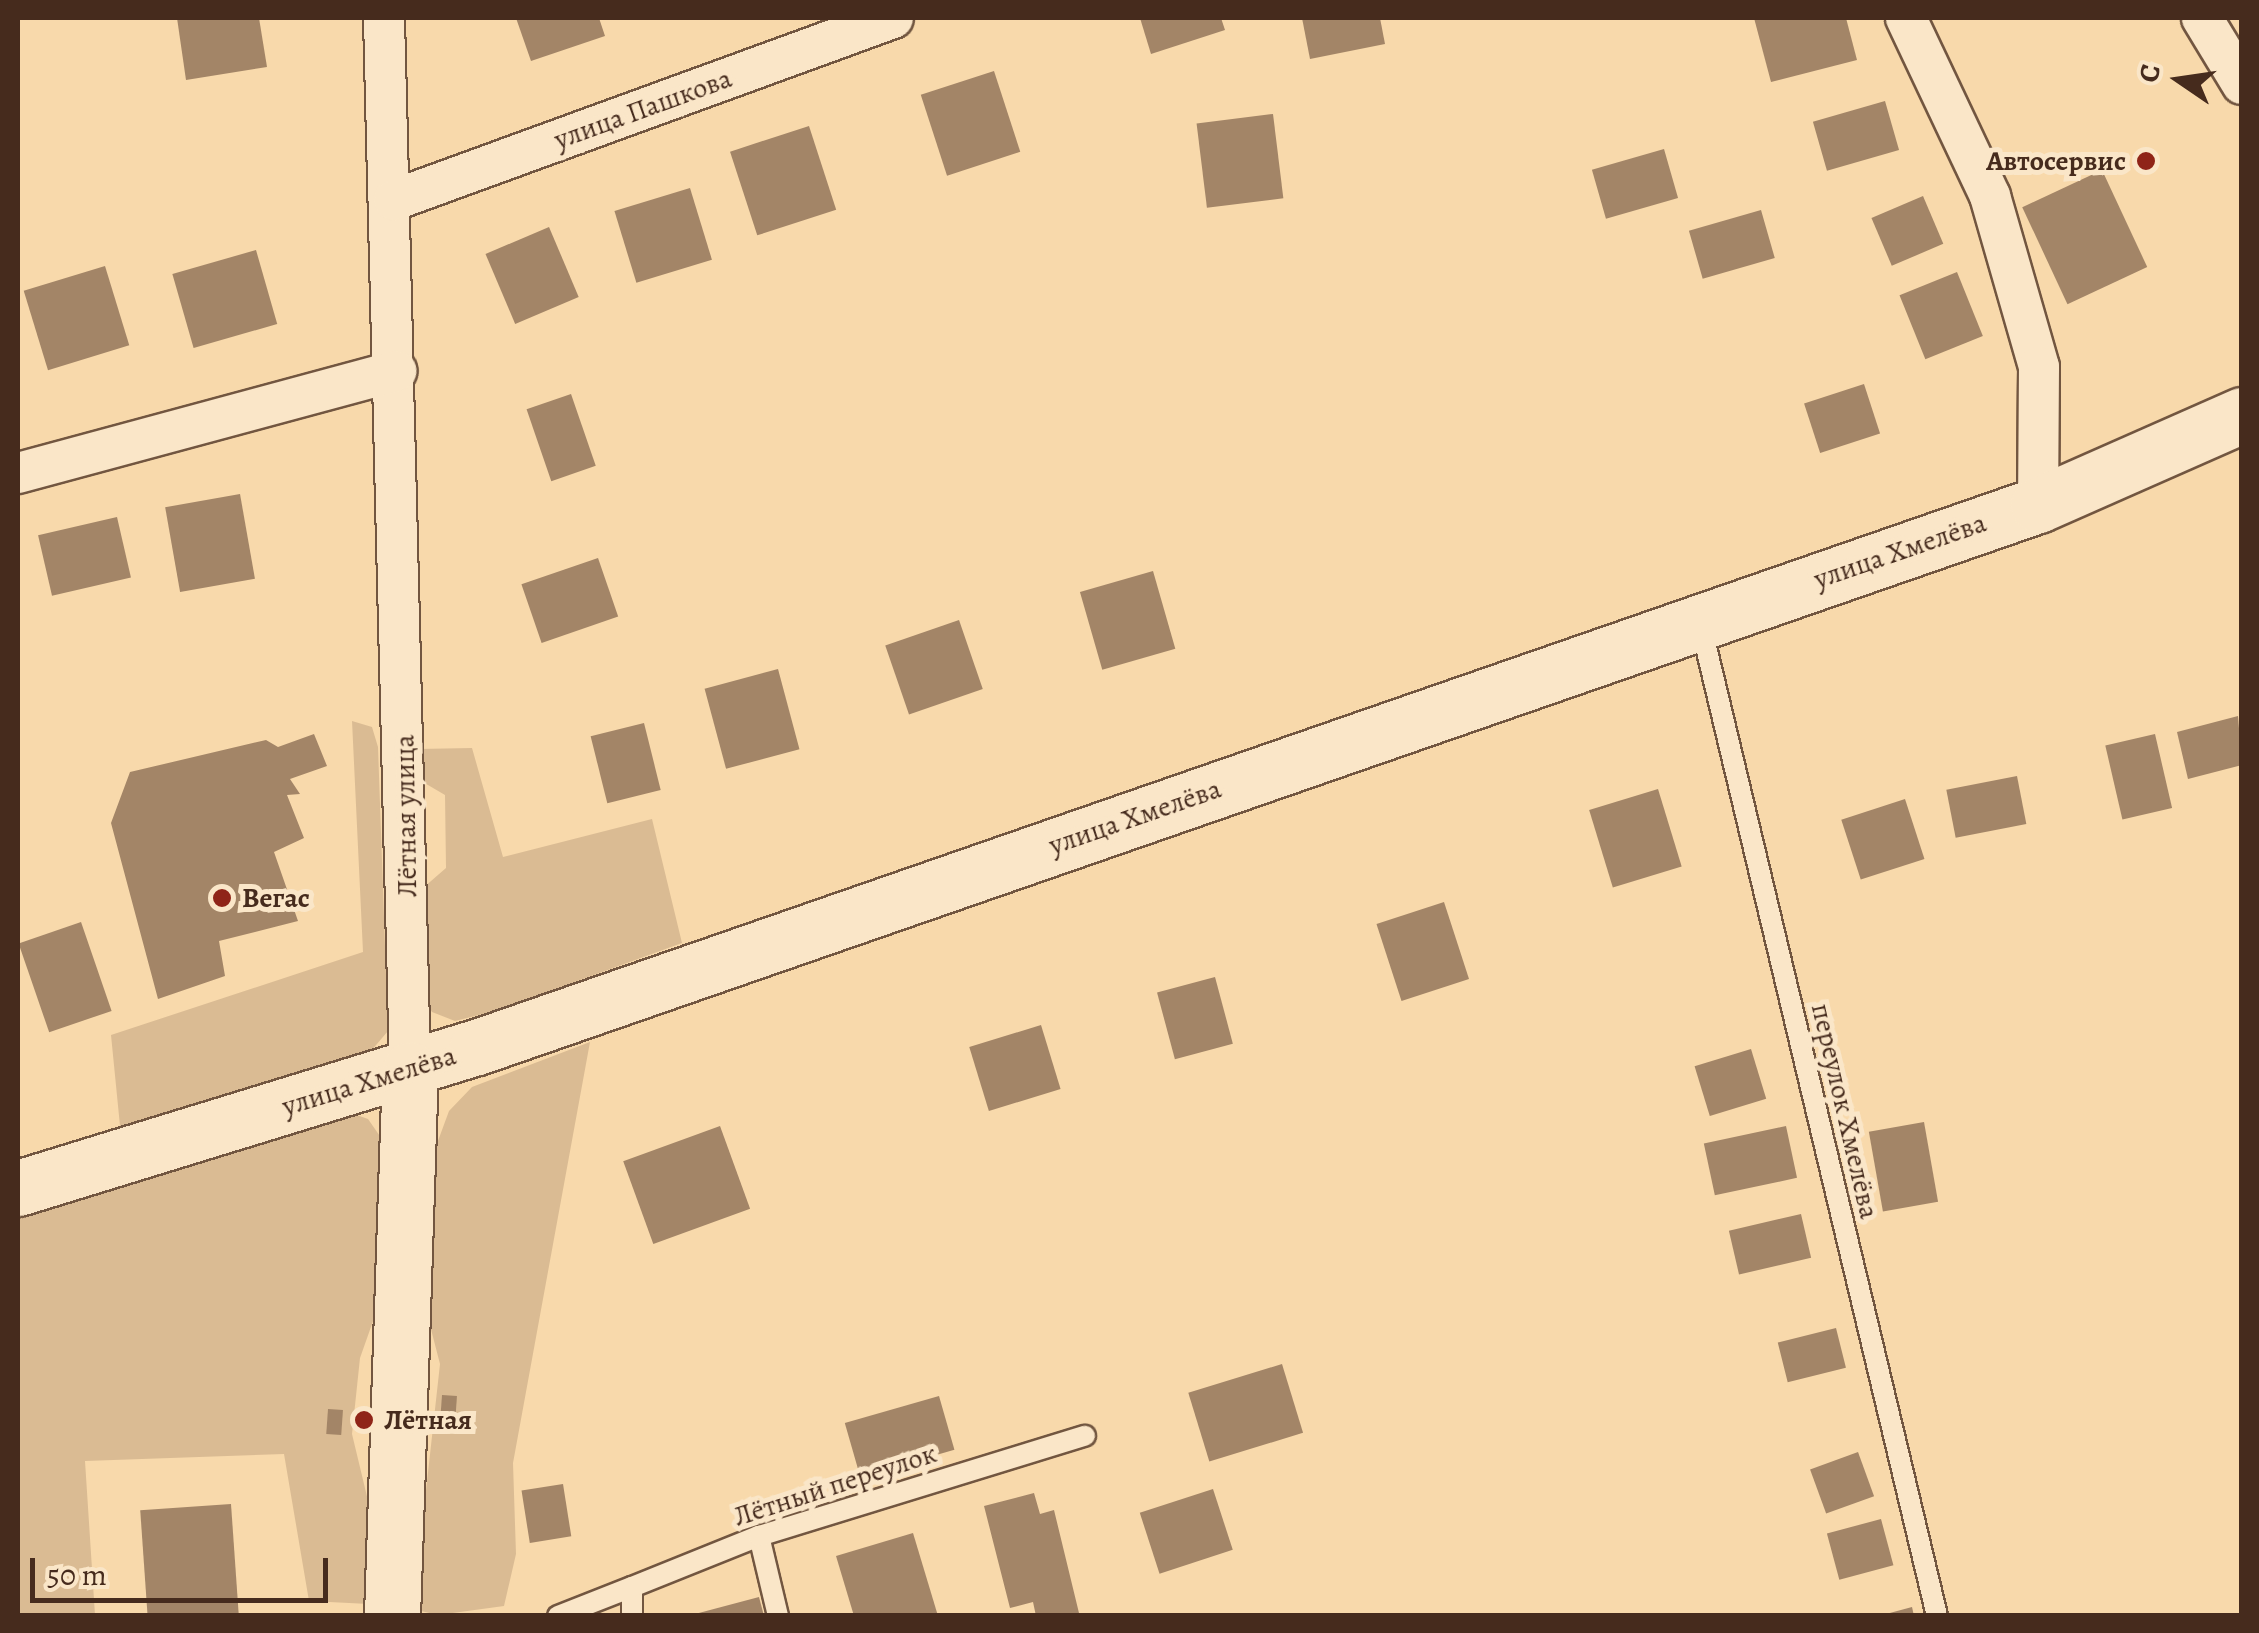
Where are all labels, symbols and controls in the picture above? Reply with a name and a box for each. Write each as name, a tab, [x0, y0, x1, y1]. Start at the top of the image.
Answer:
north arrow	[2129, 30, 2229, 130]
street label: улица Пашкова	[550, 61, 736, 157]
text: С	[2129, 61, 2170, 86]
place label: Автосервис	[1986, 144, 2126, 178]
marker: Автосервис	[2135, 150, 2157, 172]
street label: улица Хмелёва	[1810, 506, 1990, 596]
street label: Лётная улица	[388, 734, 424, 898]
street label: улица Хмелёва	[1045, 772, 1225, 862]
place label: Вегас	[242, 881, 310, 915]
marker: Вегас	[211, 887, 233, 909]
street label: переулок Хмелёва	[1804, 1000, 1886, 1222]
street label: улица Хмелёва	[278, 1039, 460, 1123]
place label: Лётная	[384, 1403, 472, 1437]
marker: Лётная	[353, 1409, 375, 1431]
street label: Лётный переулок	[729, 1436, 941, 1534]
scale bar	[35, 1538, 332, 1600]
text: 50 m	[47, 1555, 107, 1595]

